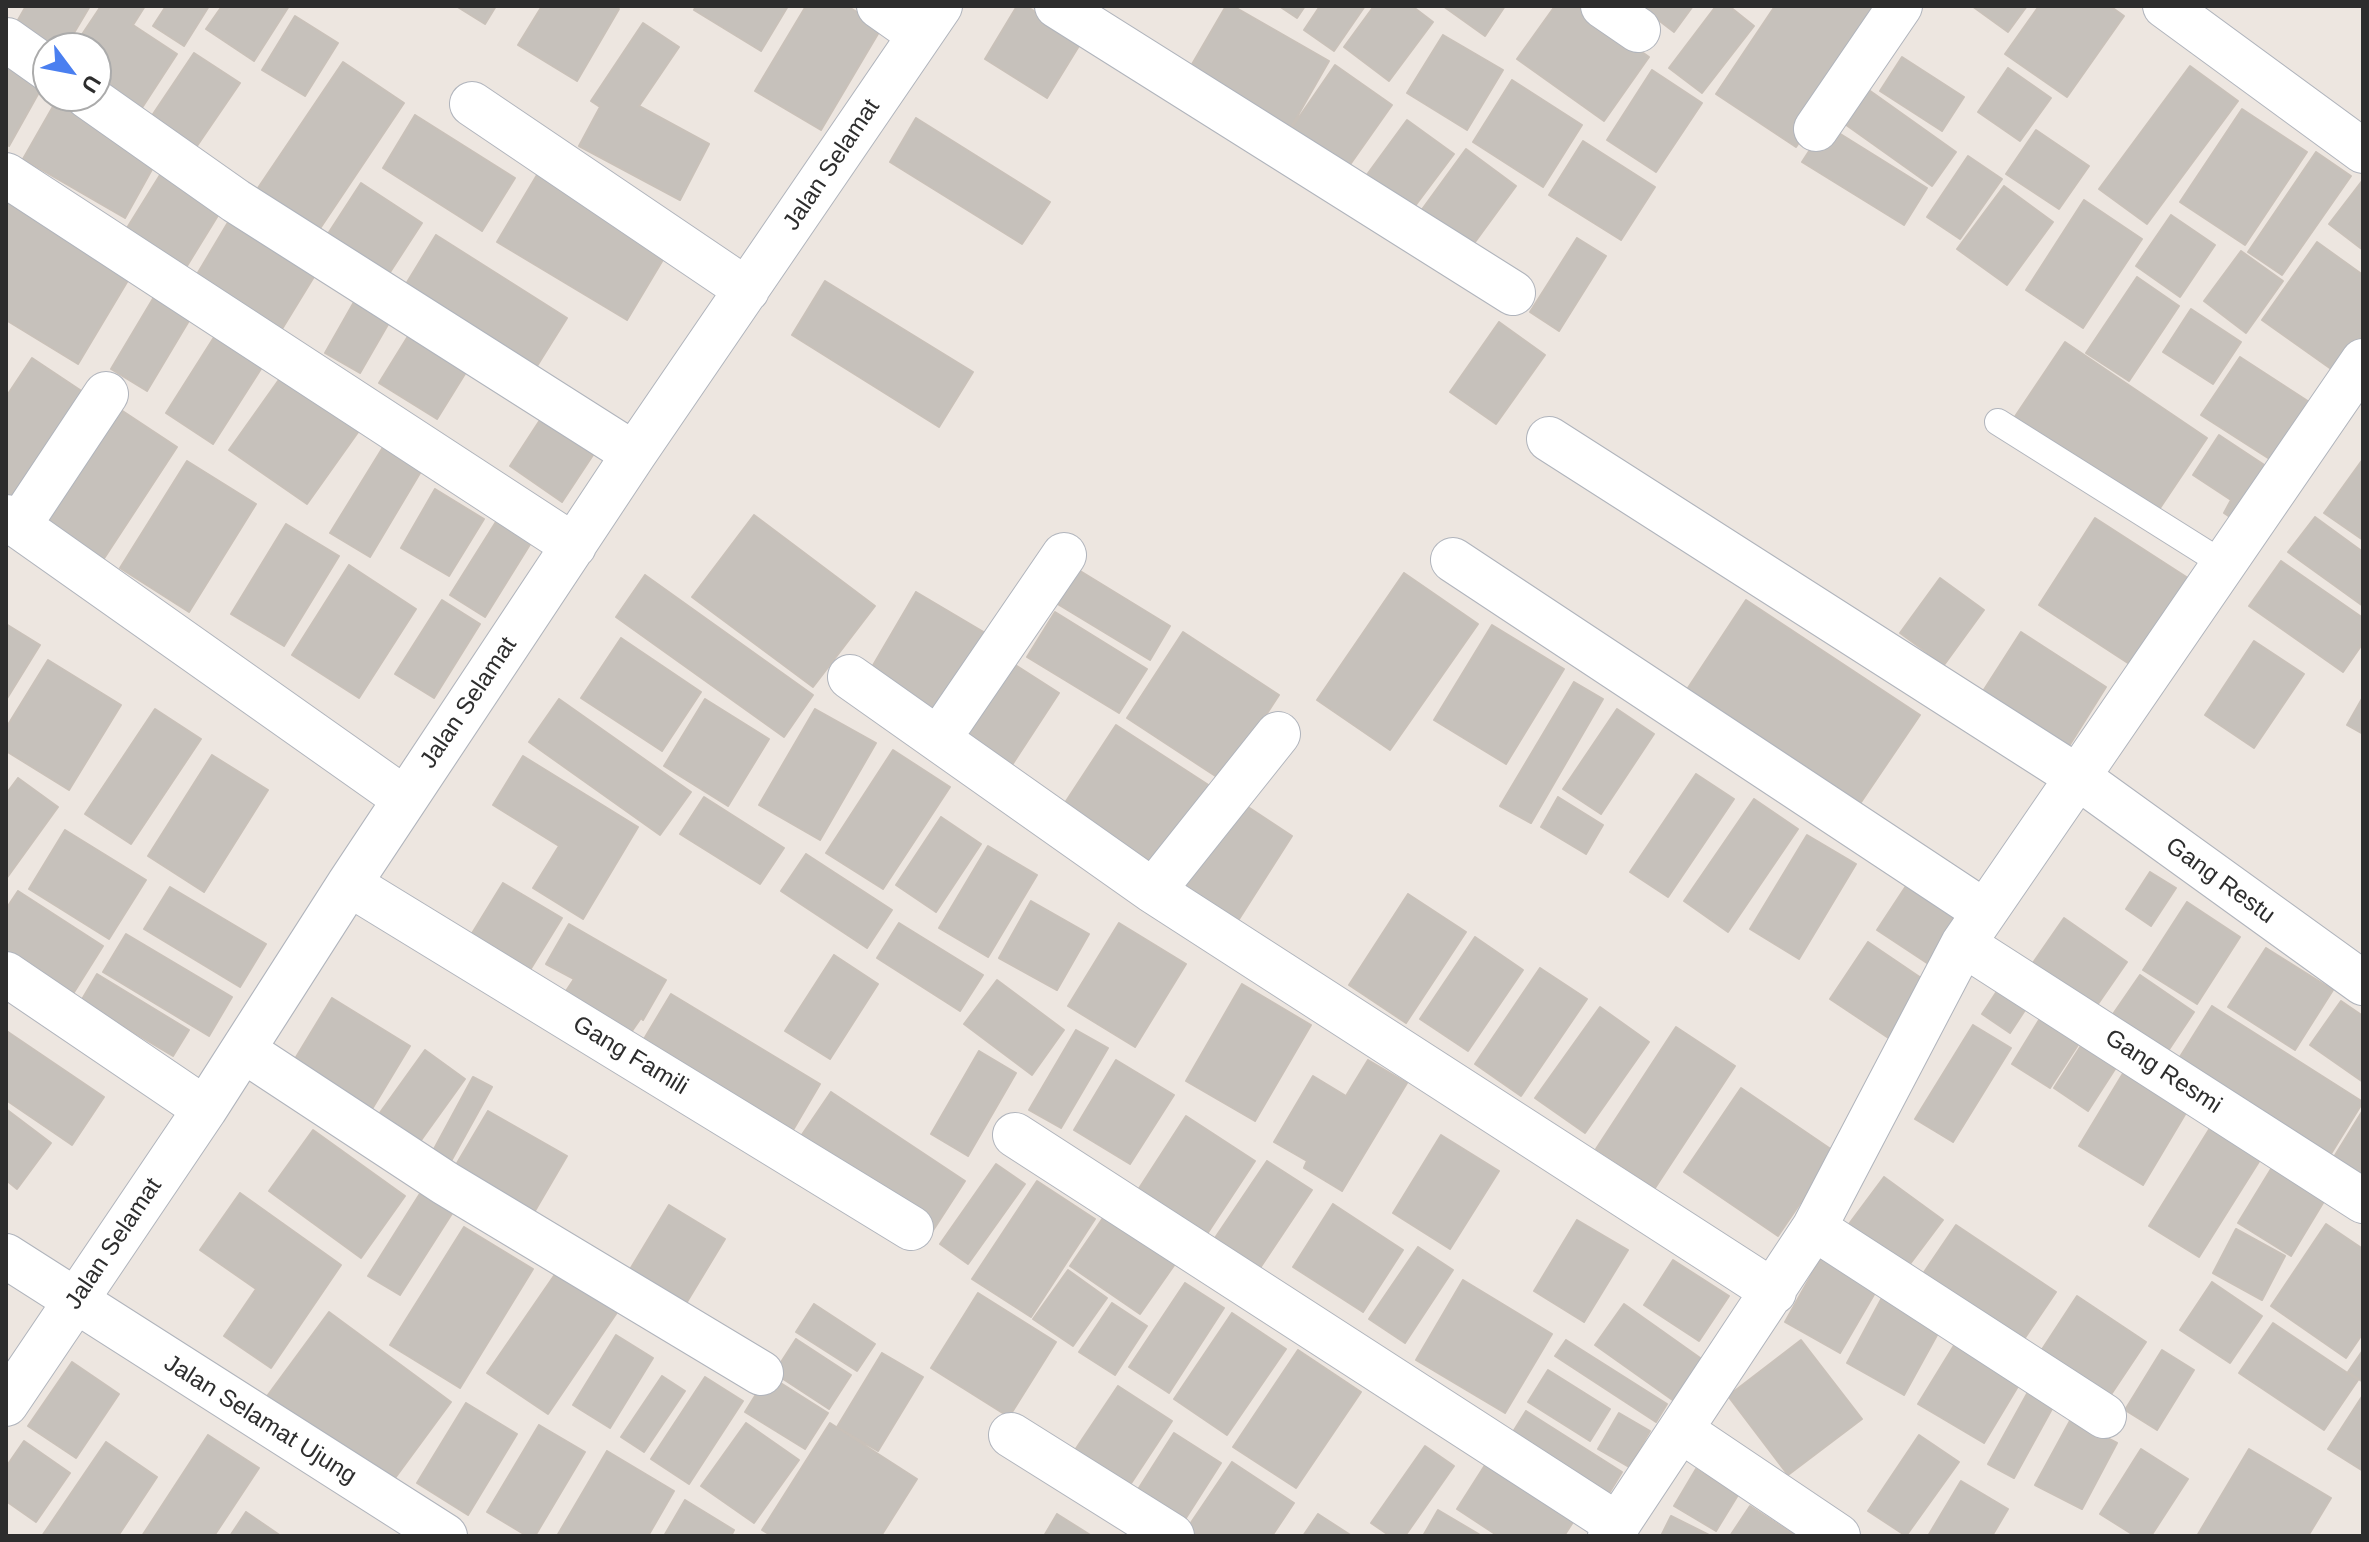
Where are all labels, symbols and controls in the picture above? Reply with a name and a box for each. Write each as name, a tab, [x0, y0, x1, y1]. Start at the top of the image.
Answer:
north arrow	[32, 32, 112, 112]
text: U	[76, 71, 106, 97]
street label: Jalan Selamat	[778, 94, 886, 236]
street label: Jalan Selamat	[415, 632, 523, 774]
street label: Gang Restu	[2160, 832, 2280, 930]
street label: Gang Famili	[567, 1010, 693, 1102]
street label: Gang Resmi	[2099, 1024, 2227, 1120]
street label: Jalan Selamat	[60, 1173, 168, 1315]
street label: Jalan Selamat Ujung	[158, 1349, 362, 1491]

